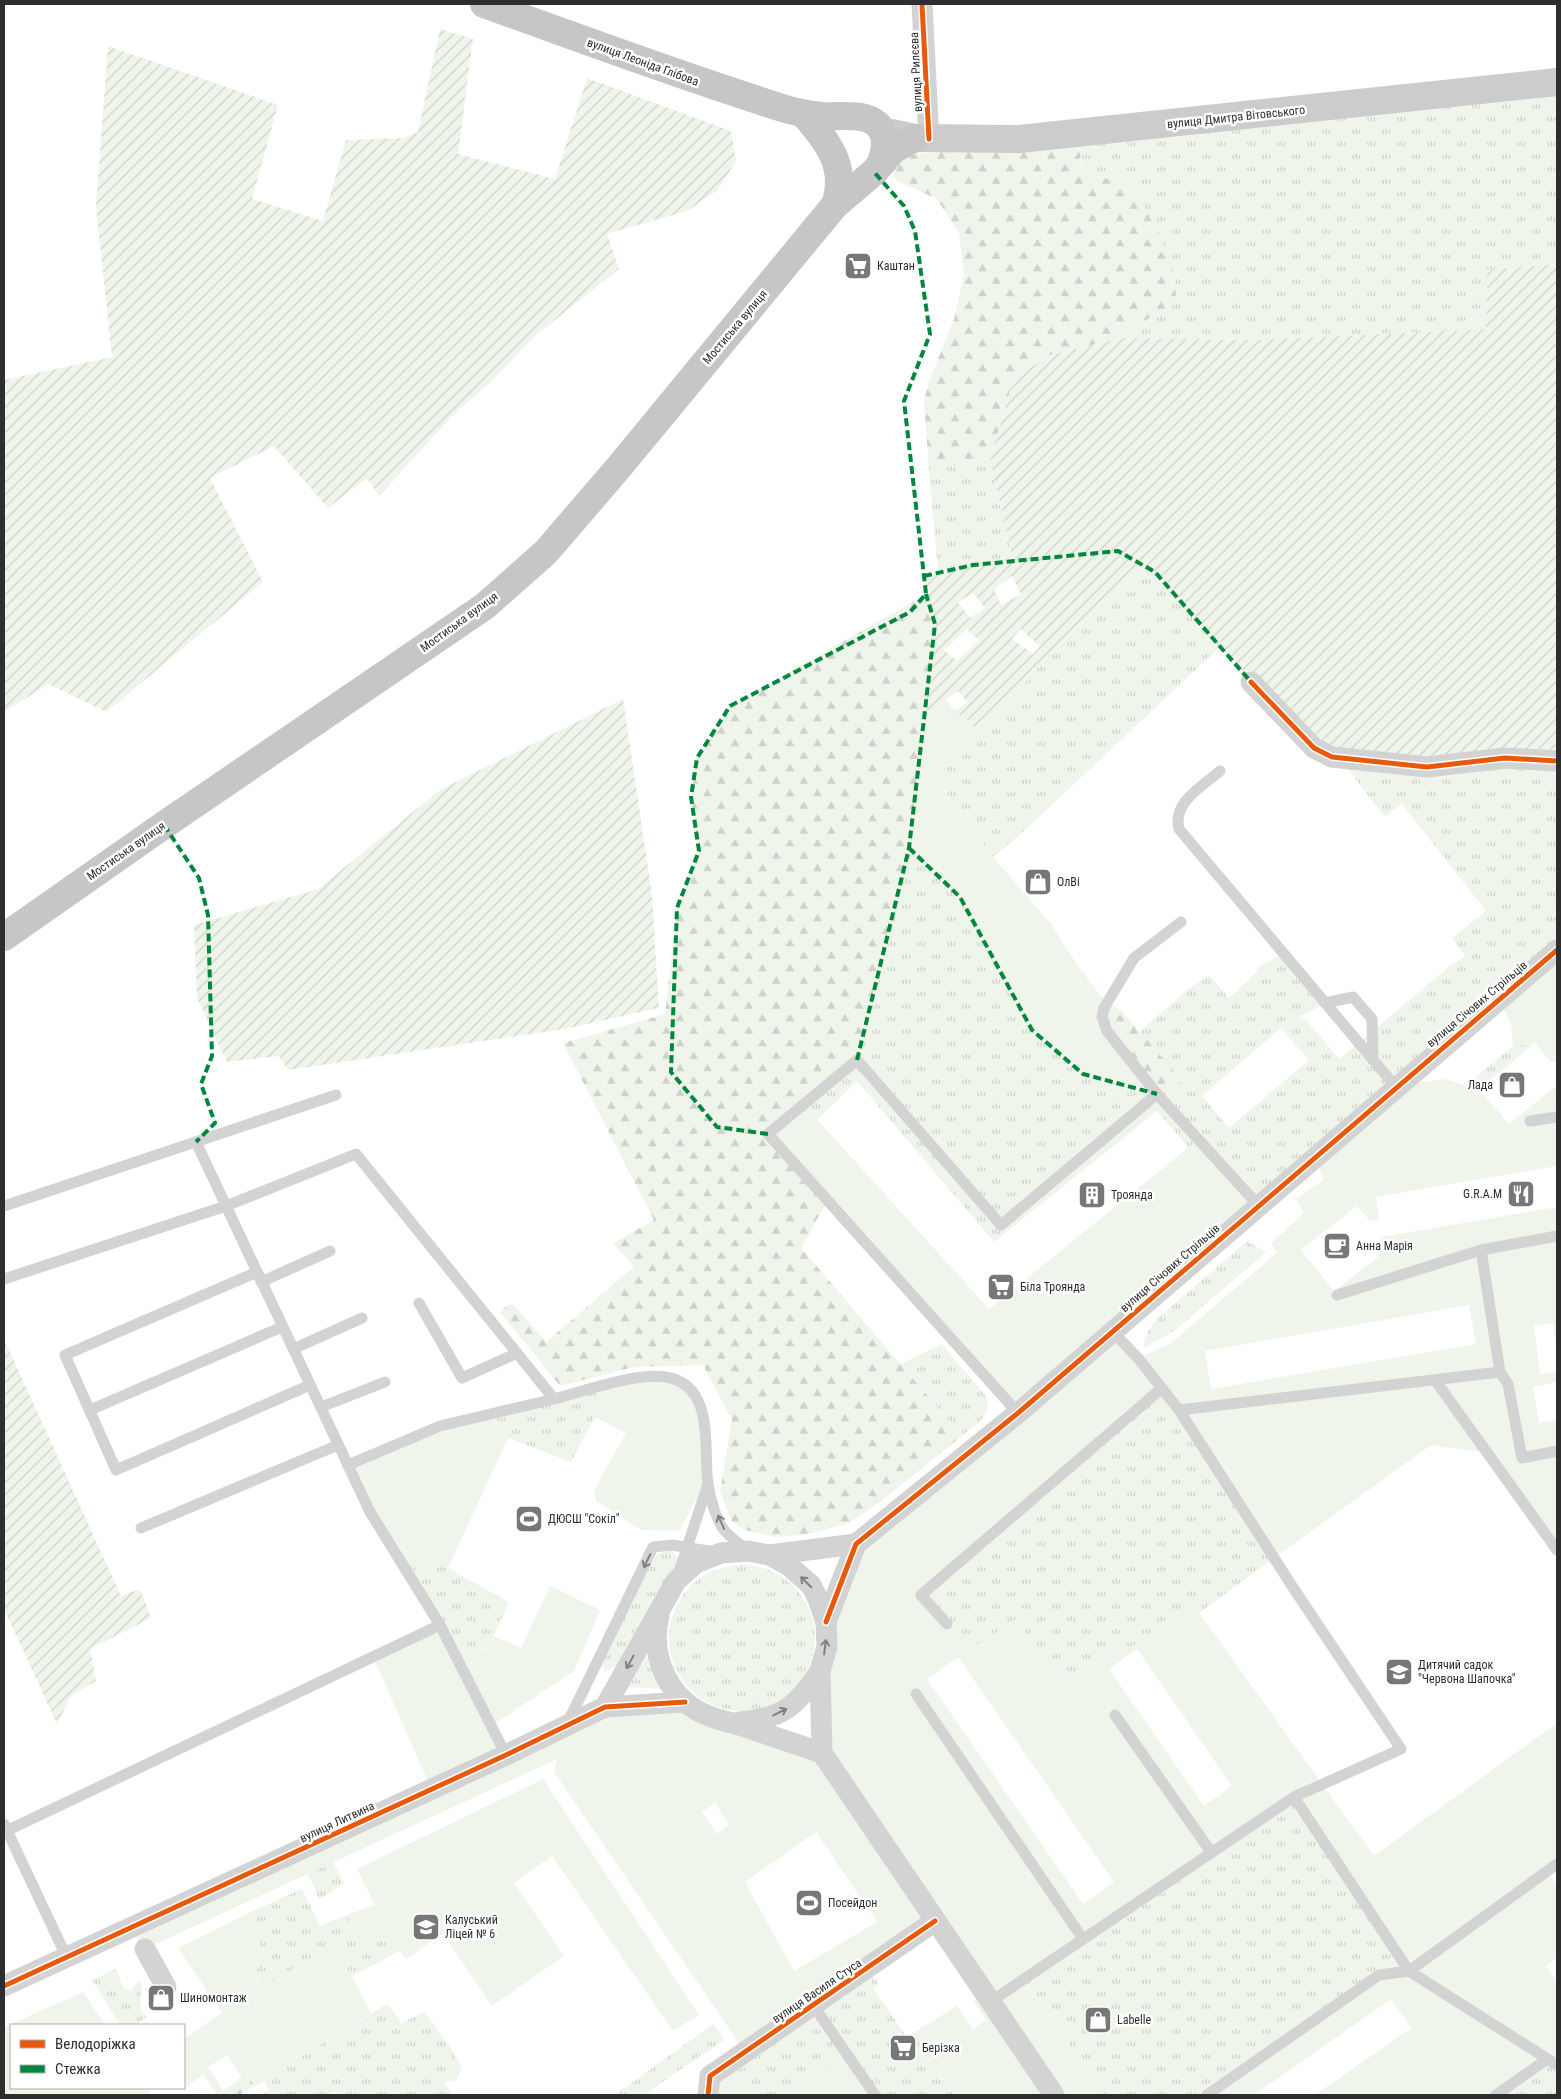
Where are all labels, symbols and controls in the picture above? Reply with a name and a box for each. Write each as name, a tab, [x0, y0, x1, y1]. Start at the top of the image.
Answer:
street label: вулиця Рилєєва	[907, 32, 925, 112]
street label: вулиця Леоніда Глібова	[585, 35, 701, 89]
street label: вулиця Дмитра Вітовського	[1166, 103, 1306, 131]
supermarket icon: Каштан	[843, 251, 873, 281]
place label: Каштан	[877, 259, 915, 273]
street label: Мостиська вулиця	[700, 287, 770, 367]
street label: Мостиська вулиця	[417, 589, 501, 655]
street label: Мостиська вулиця	[84, 819, 168, 883]
shop icon: ОлВі	[1023, 867, 1053, 897]
place label: ОлВі	[1057, 875, 1080, 889]
street label: вулиця Січових Стрільців	[1424, 958, 1530, 1050]
shop icon: Лада	[1497, 1070, 1527, 1100]
place label: Лада	[1468, 1078, 1493, 1092]
restaurant icon: G.R.A.M	[1506, 1179, 1536, 1209]
building icon: Троянда	[1077, 1180, 1107, 1210]
place label: G.R.A.M	[1463, 1187, 1502, 1201]
place label: Троянда	[1111, 1188, 1153, 1202]
street label: вулиця Січових Стрільців	[1118, 1221, 1222, 1315]
cafe icon: Анна Марія	[1322, 1231, 1352, 1261]
place label: Анна Марія	[1356, 1239, 1413, 1253]
supermarket icon: Біла Троянда	[986, 1272, 1016, 1302]
place label: Біла Троянда	[1020, 1280, 1086, 1294]
sports icon: ДЮСШ "Сокіл"	[514, 1504, 544, 1534]
place label: ДЮСШ "Сокіл"	[548, 1512, 620, 1526]
one-way arrow	[715, 1515, 725, 1530]
one-way arrow	[642, 1553, 651, 1568]
one-way arrow	[800, 1575, 812, 1588]
one-way arrow	[820, 1639, 830, 1655]
one-way arrow	[625, 1654, 635, 1669]
school or university icon: Дитячий садок "Червона Шапочка"	[1384, 1657, 1414, 1687]
place label: Дитячий садок "Червона Шапочка"	[1418, 1658, 1516, 1686]
one-way arrow	[773, 1707, 788, 1717]
street label: вулиця Литвина	[298, 1799, 377, 1845]
sports icon: Посейдон	[794, 1888, 824, 1918]
place label: Посейдон	[828, 1896, 877, 1910]
school or university icon: Калуський Ліцей № 6	[411, 1912, 441, 1942]
place label: Калуський Ліцей № 6	[445, 1913, 498, 1941]
street label: вулиця Василя Стуса	[770, 1956, 865, 2026]
shop icon: Шиномонтаж	[146, 1983, 176, 2013]
place label: Шиномонтаж	[180, 1991, 247, 2005]
shop icon: Labelle	[1083, 2005, 1113, 2035]
place label: Labelle	[1117, 2013, 1152, 2027]
legend	[10, 2024, 185, 2089]
supermarket icon: Берізка	[888, 2033, 918, 2063]
text: Велодоріжка	[55, 2035, 136, 2053]
place label: Берізка	[922, 2041, 960, 2055]
text: Стежка	[55, 2060, 101, 2078]

